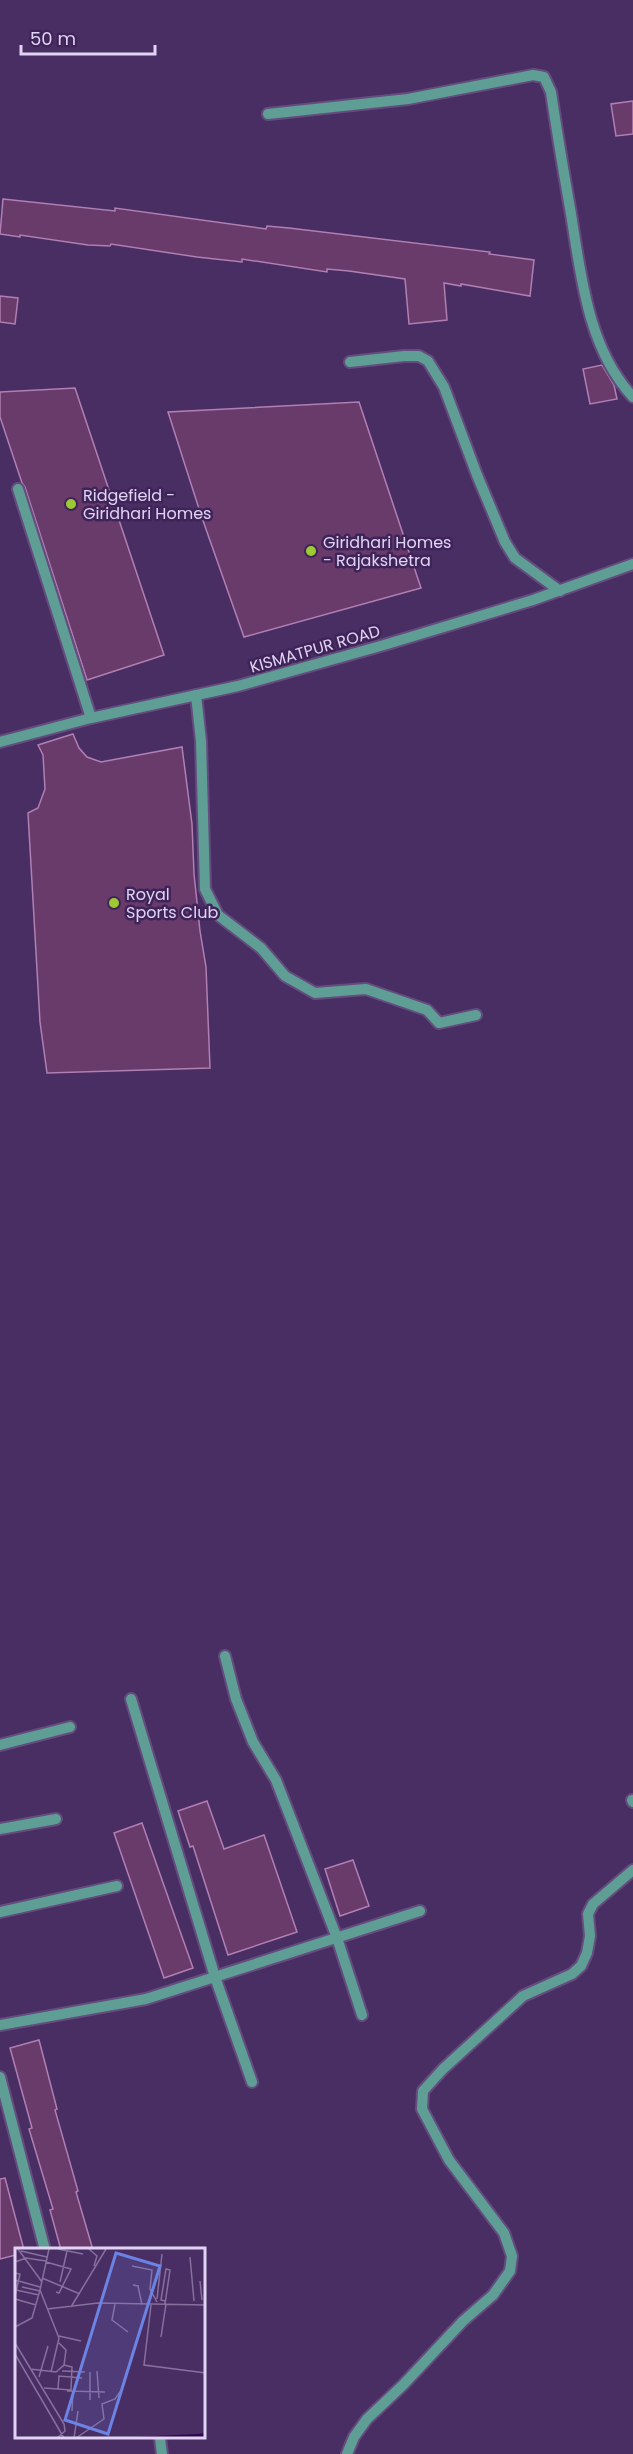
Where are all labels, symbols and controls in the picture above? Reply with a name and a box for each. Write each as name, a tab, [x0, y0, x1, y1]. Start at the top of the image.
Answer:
scale bar	[21, 18, 154, 56]
text: 50 m	[30, 26, 76, 51]
place label: Ridgefield - Giridhari Homes	[83, 484, 211, 525]
marker: Ridgefield - Giridhari Homes	[64, 497, 78, 511]
place label: Giridhari Homes - Rajakshetra	[323, 531, 451, 572]
marker: Giridhari Homes - Rajakshetra	[304, 544, 318, 558]
street label: KISMATPUR ROAD	[247, 619, 383, 679]
place label: Royal Sports Club	[126, 883, 218, 924]
marker: Royal Sports Club	[107, 896, 121, 910]
inset map	[15, 2248, 206, 2439]

